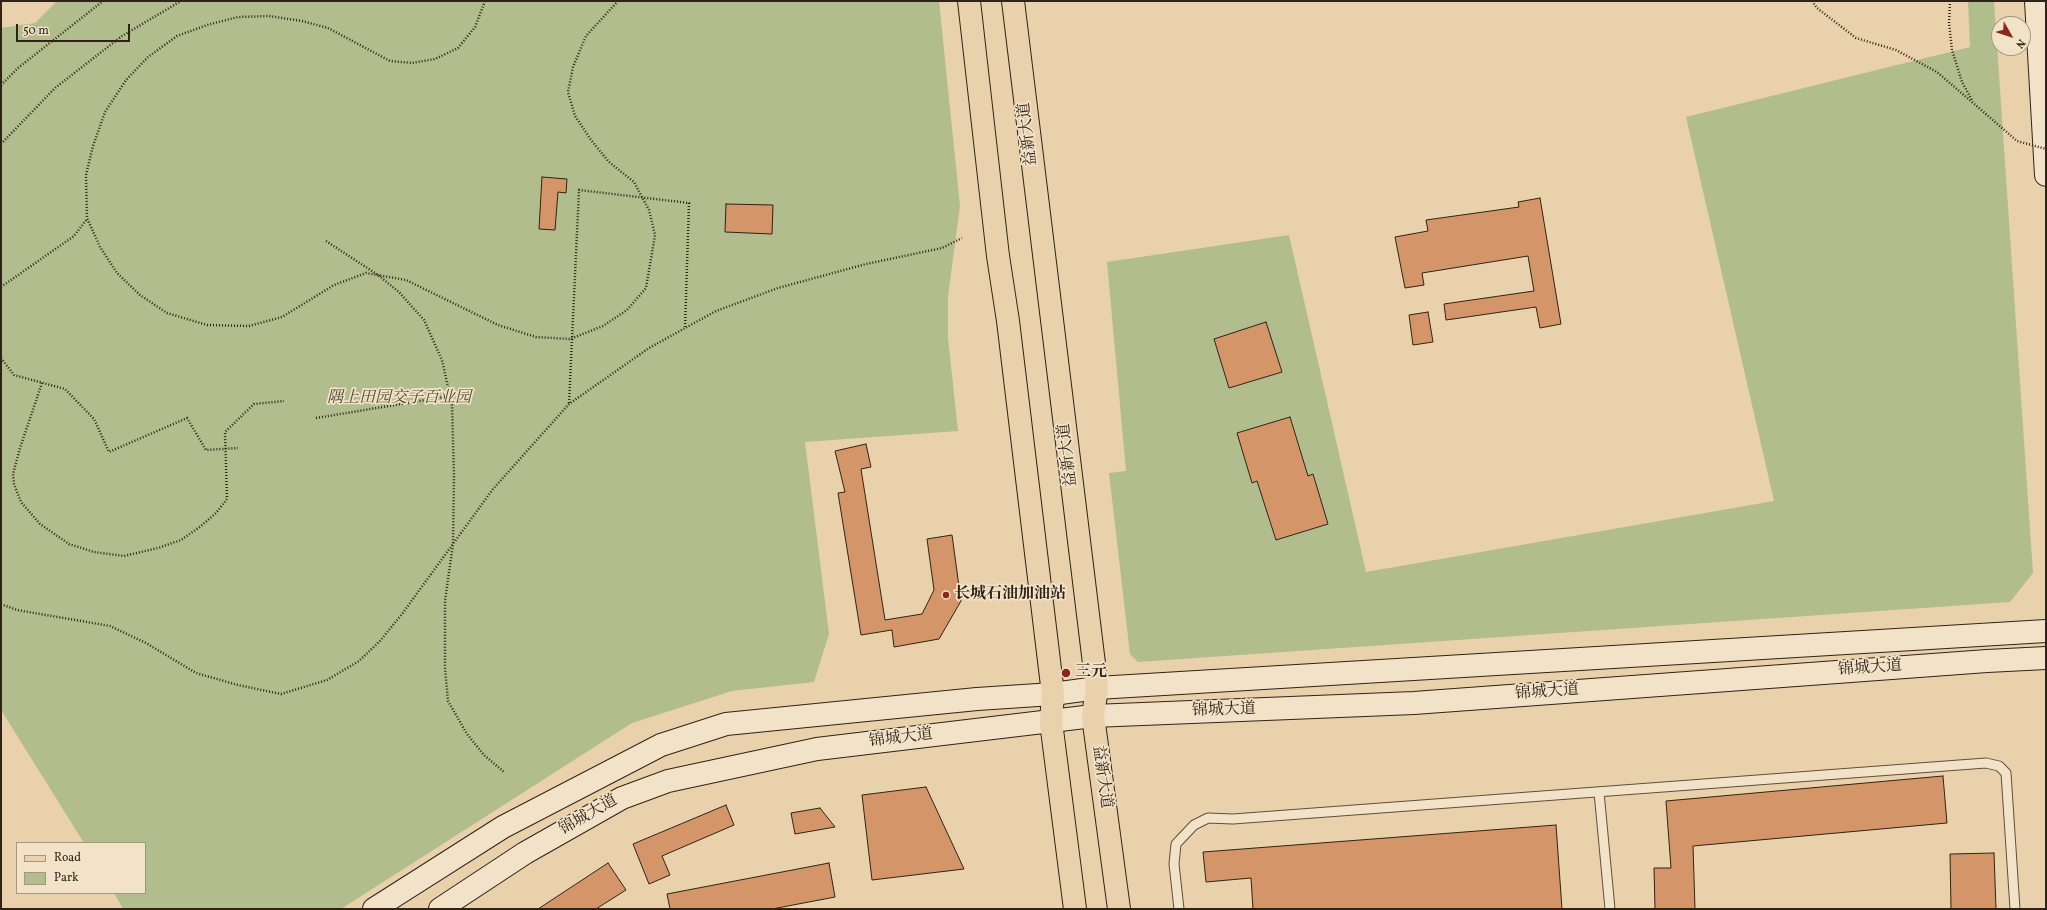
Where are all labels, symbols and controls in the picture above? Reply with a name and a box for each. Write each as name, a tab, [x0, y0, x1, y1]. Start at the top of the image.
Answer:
scale bar	[18, 16, 132, 42]
north arrow	[1991, 16, 2031, 56]
text: 50 m	[23, 23, 49, 39]
text: N	[2012, 35, 2028, 51]
street label: 益新大道	[1016, 101, 1042, 167]
park label: 隅上田园交子百业园	[327, 389, 471, 409]
street label: 益新大道	[1056, 422, 1082, 488]
place label: 长城石油加油站	[954, 585, 1066, 605]
marker: 长城石油加油站	[941, 590, 951, 600]
street label: 锦城大道	[1837, 657, 1903, 681]
place label: 三元	[1075, 663, 1107, 683]
marker: 三元	[1060, 667, 1072, 679]
street label: 锦城大道	[1514, 681, 1580, 705]
street label: 锦城大道	[1192, 700, 1256, 722]
street label: 锦城大道	[868, 726, 934, 752]
street label: 益新大道	[1087, 744, 1115, 810]
street label: 锦城大道	[556, 792, 622, 840]
legend	[16, 842, 146, 894]
text: Road	[54, 850, 81, 866]
text: Park	[54, 870, 79, 886]

